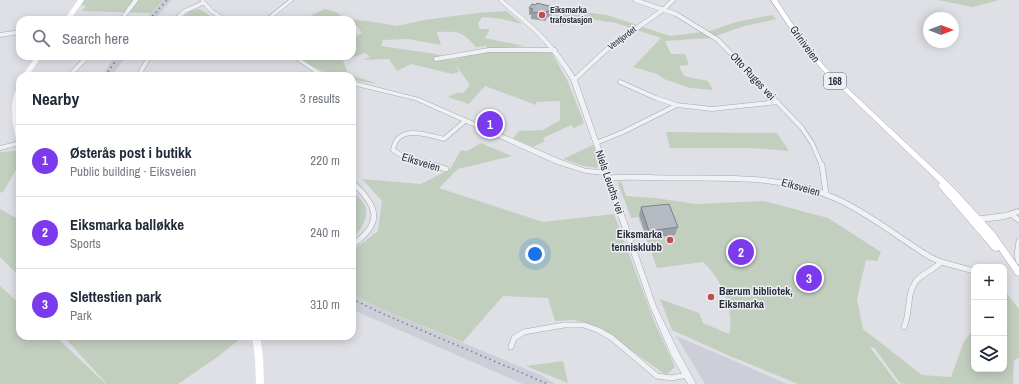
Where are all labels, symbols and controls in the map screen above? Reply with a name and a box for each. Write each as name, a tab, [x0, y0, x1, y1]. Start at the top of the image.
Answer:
place label: Eiksmarka trafostasjon	[550, 4, 593, 26]
marker: Eiksmarka trafostasjon	[537, 10, 547, 20]
north arrow	[923, 12, 959, 48]
search box	[16, 16, 356, 60]
street label: Vestjordet	[605, 23, 639, 53]
street label: Griniveien	[787, 23, 823, 65]
icon: search	[30, 27, 52, 49]
text: Search here	[62, 28, 129, 49]
street label: Otto Ruges vei	[727, 49, 779, 103]
road number: 168	[824, 73, 846, 89]
text: Nearby	[32, 87, 79, 110]
text: 3 results	[300, 90, 340, 107]
pin: 1	[477, 109, 503, 139]
text: Østerås post i butikk	[70, 142, 192, 163]
street label: Niels Leuchs vei	[593, 148, 627, 216]
street label: Eiksveien	[400, 150, 442, 174]
text: 1	[42, 152, 48, 169]
text: 220 m	[310, 152, 340, 169]
text: Public building · Eiksveien	[70, 163, 196, 180]
street label: Eiksveien	[780, 175, 822, 199]
text: Eiksmarka balløkke	[70, 214, 184, 235]
text: 2	[42, 224, 48, 241]
text: 240 m	[310, 224, 340, 241]
place label: Eiksmarka tennisklubb	[611, 227, 662, 254]
text: Sports	[70, 235, 101, 252]
marker: Eiksmarka tennisklubb	[665, 235, 675, 245]
pin: 2	[728, 237, 754, 267]
your location	[525, 244, 545, 264]
pin: 3	[796, 263, 822, 293]
map controls	[971, 264, 1007, 372]
button: +	[971, 264, 1007, 300]
place label: Bærum bibliotek, Eiksmarka	[719, 284, 793, 311]
text: Slettestien park	[70, 286, 162, 307]
marker: Bærum bibliotek, Eiksmarka	[706, 292, 716, 302]
text: 3	[42, 296, 48, 313]
text: 310 m	[310, 296, 340, 313]
button: −	[971, 300, 1007, 336]
text: Park	[70, 307, 92, 324]
button: layers	[971, 336, 1007, 372]

